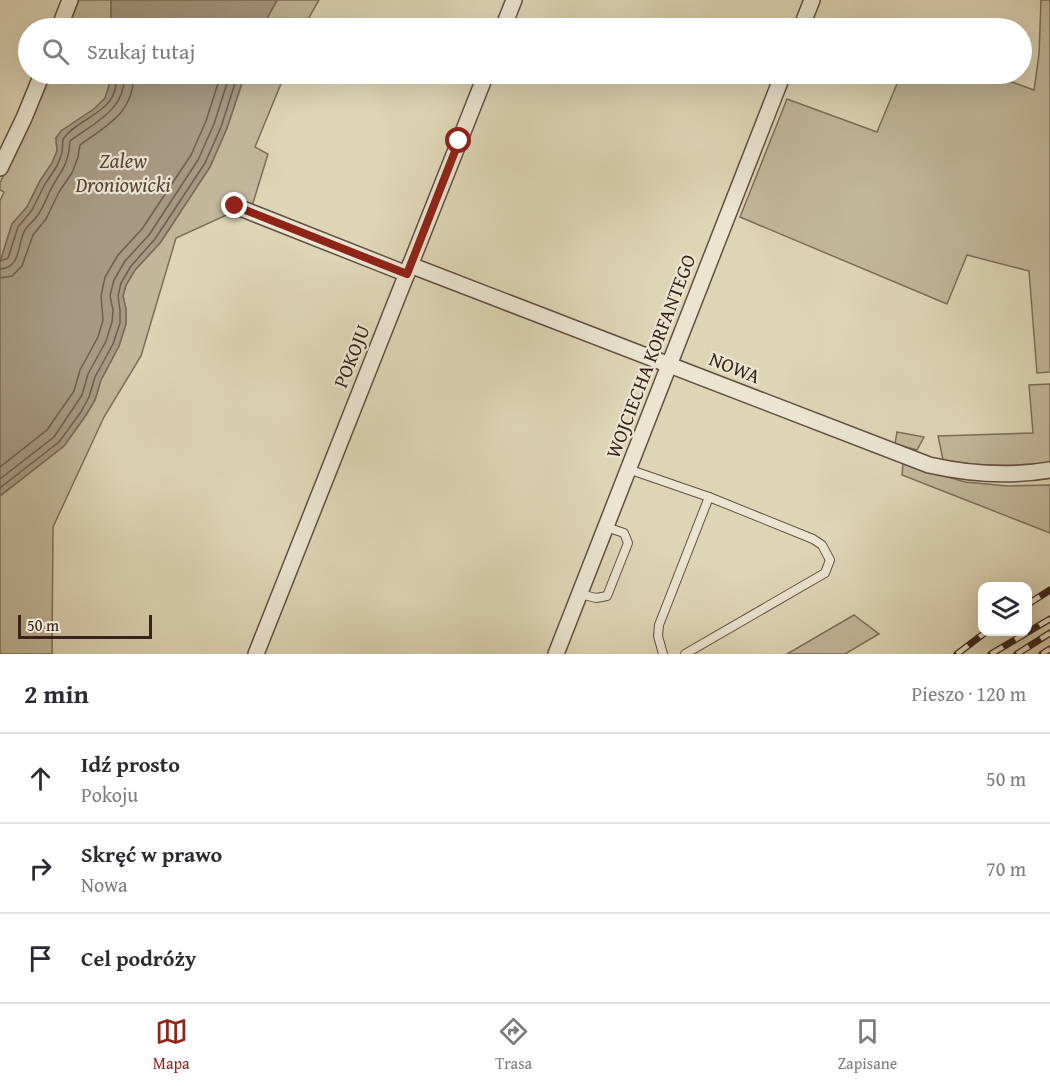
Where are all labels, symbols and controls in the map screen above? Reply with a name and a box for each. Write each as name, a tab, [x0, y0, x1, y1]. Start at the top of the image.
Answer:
search box	[18, 18, 1032, 84]
icon: search	[39, 35, 72, 68]
text: Szukaj tutaj	[87, 35, 195, 67]
route start	[445, 127, 471, 153]
water label: Zalew Droniowicki	[74, 145, 171, 200]
route end	[221, 192, 247, 218]
street label: WOJCIECHA KORFANTEGO	[598, 250, 702, 462]
street label: POKOJU	[325, 320, 377, 392]
street label: NOWA	[705, 344, 765, 390]
map controls	[978, 582, 1032, 636]
button: layers	[978, 582, 1032, 636]
scale bar	[18, 612, 152, 640]
text: 50 m	[27, 613, 59, 637]
text: 2 min	[24, 674, 89, 713]
text: Pieszo · 120 m	[912, 679, 1026, 708]
text: Idź prosto	[81, 748, 180, 780]
icon: ahead	[24, 762, 57, 795]
text: 50 m	[986, 764, 1026, 793]
text: Pokoju	[81, 780, 138, 809]
text: Skręć w prawo	[81, 838, 222, 870]
icon: right	[24, 852, 57, 885]
text: 70 m	[986, 854, 1026, 883]
text: Nowa	[81, 870, 127, 899]
icon: arrive	[24, 942, 57, 975]
text: Cel podróży	[81, 942, 196, 974]
tab: Mapa	[153, 1015, 190, 1075]
tab: Trasa	[495, 1015, 532, 1075]
tab: Zapisane	[838, 1015, 897, 1075]

